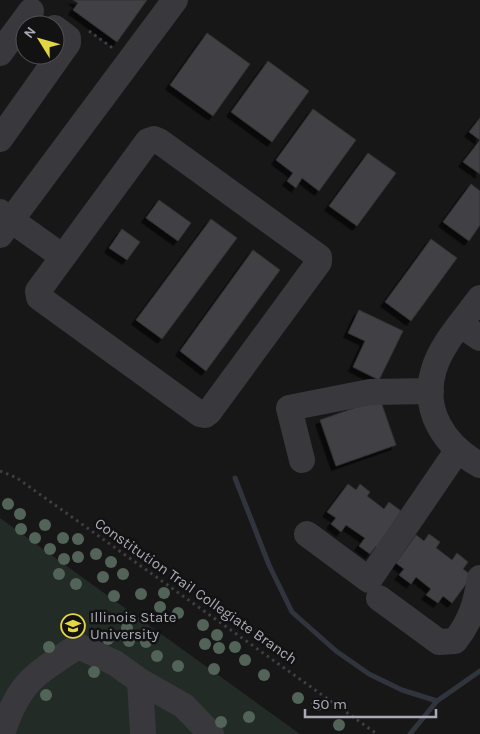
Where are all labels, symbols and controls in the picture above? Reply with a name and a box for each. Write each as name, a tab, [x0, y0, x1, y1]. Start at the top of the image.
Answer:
north arrow	[15, 15, 65, 65]
text: N	[20, 23, 40, 42]
street label: Constitution Trail Collegiate Branch	[91, 514, 301, 668]
place label: Illinois State University	[90, 608, 177, 643]
school or university icon: Illinois State University	[60, 613, 86, 639]
scale bar	[305, 686, 436, 718]
text: 50 m	[312, 695, 347, 713]

